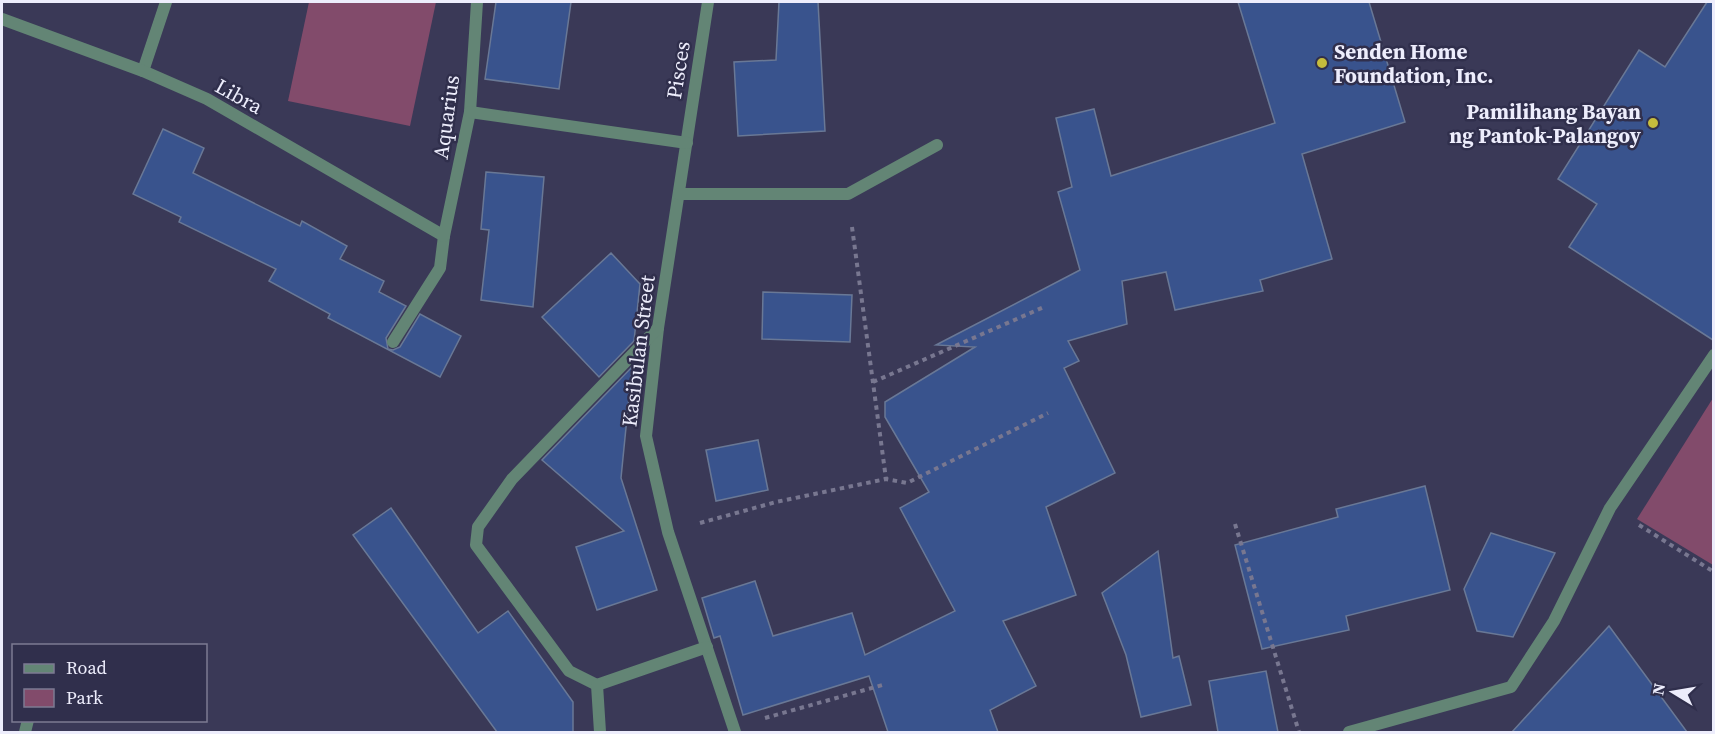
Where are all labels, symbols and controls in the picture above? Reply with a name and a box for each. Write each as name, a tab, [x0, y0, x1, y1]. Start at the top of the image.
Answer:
place label: Senden Home Foundation, Inc.	[1334, 37, 1494, 90]
street label: Pisces	[659, 39, 697, 101]
marker: Senden Home Foundation, Inc.	[1315, 56, 1329, 70]
street label: Libra	[210, 71, 268, 121]
street label: Aquarius	[426, 73, 466, 161]
place label: Pamilihang Bayan ng Pantok-Palangoy	[1449, 97, 1642, 150]
marker: Pamilihang Bayan ng Pantok-Palangoy	[1646, 116, 1660, 130]
street label: Kasibulan Street	[614, 273, 662, 428]
legend	[12, 644, 207, 722]
text: Road	[66, 655, 107, 680]
north arrow	[1643, 662, 1703, 722]
text: N	[1646, 681, 1670, 697]
text: Park	[66, 685, 103, 710]

